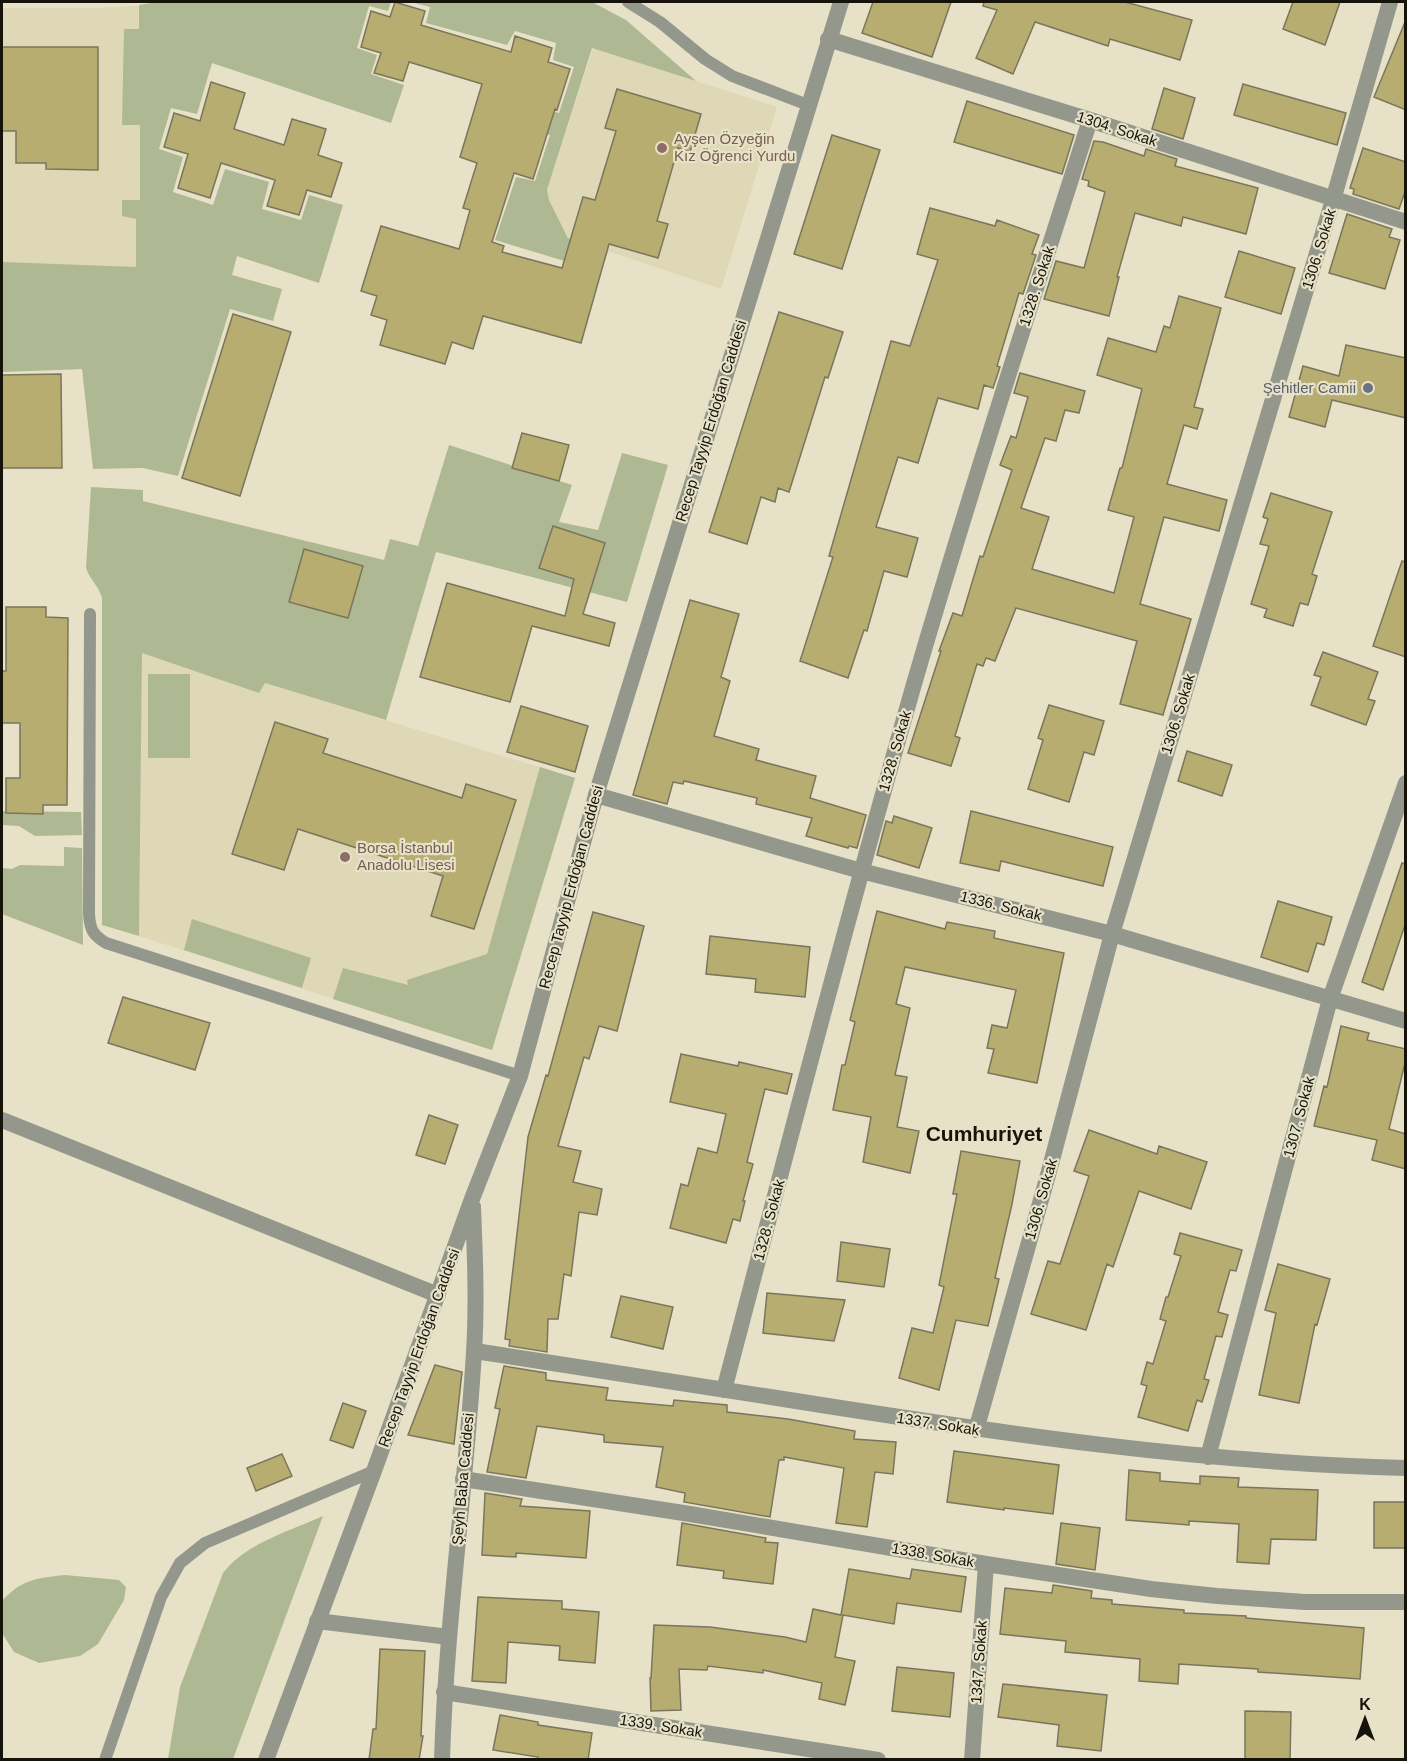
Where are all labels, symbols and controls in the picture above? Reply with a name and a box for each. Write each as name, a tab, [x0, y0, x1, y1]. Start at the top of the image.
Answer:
street label: 1304. Sokak	[1075, 108, 1160, 150]
place label: Ayşen Özyeğin Kız Öğrenci Yurdu	[674, 130, 795, 164]
marker: Ayşen Özyeğin Kız Öğrenci Yurdu	[655, 141, 669, 155]
street label: 1306. Sokak	[1298, 206, 1339, 291]
street label: 1328. Sokak	[1016, 243, 1058, 328]
street label: Recep Tayyip Erdoğan Caddesi	[672, 318, 749, 524]
place label: Şehitler Camii	[1263, 379, 1356, 396]
marker: Şehitler Camii	[1361, 381, 1375, 395]
street label: 1306. Sokak	[1157, 671, 1198, 756]
street label: 1328. Sokak	[875, 708, 914, 793]
street label: Recep Tayyip Erdoğan Caddesi	[535, 783, 606, 990]
place label: Borsa İstanbul Anadolu Lisesi	[357, 839, 455, 873]
marker: Borsa İstanbul Anadolu Lisesi	[338, 850, 352, 864]
street label: 1336. Sokak	[959, 887, 1044, 924]
street label: 1307. Sokak	[1280, 1074, 1318, 1159]
district label: Cumhuriyet	[926, 1122, 1042, 1145]
street label: 1306. Sokak	[1021, 1156, 1060, 1241]
street label: 1328. Sokak	[750, 1177, 788, 1262]
street label: Recep Tayyip Erdoğan Caddesi	[375, 1246, 462, 1449]
street label: 1337. Sokak	[896, 1409, 981, 1439]
street label: Şeyh Baba Caddesi	[448, 1412, 477, 1546]
street label: 1338. Sokak	[891, 1539, 976, 1570]
street label: 1347. Sokak	[967, 1619, 990, 1704]
north arrow	[1335, 1689, 1395, 1749]
text: K	[1359, 1696, 1371, 1713]
street label: 1339. Sokak	[619, 1711, 704, 1741]

